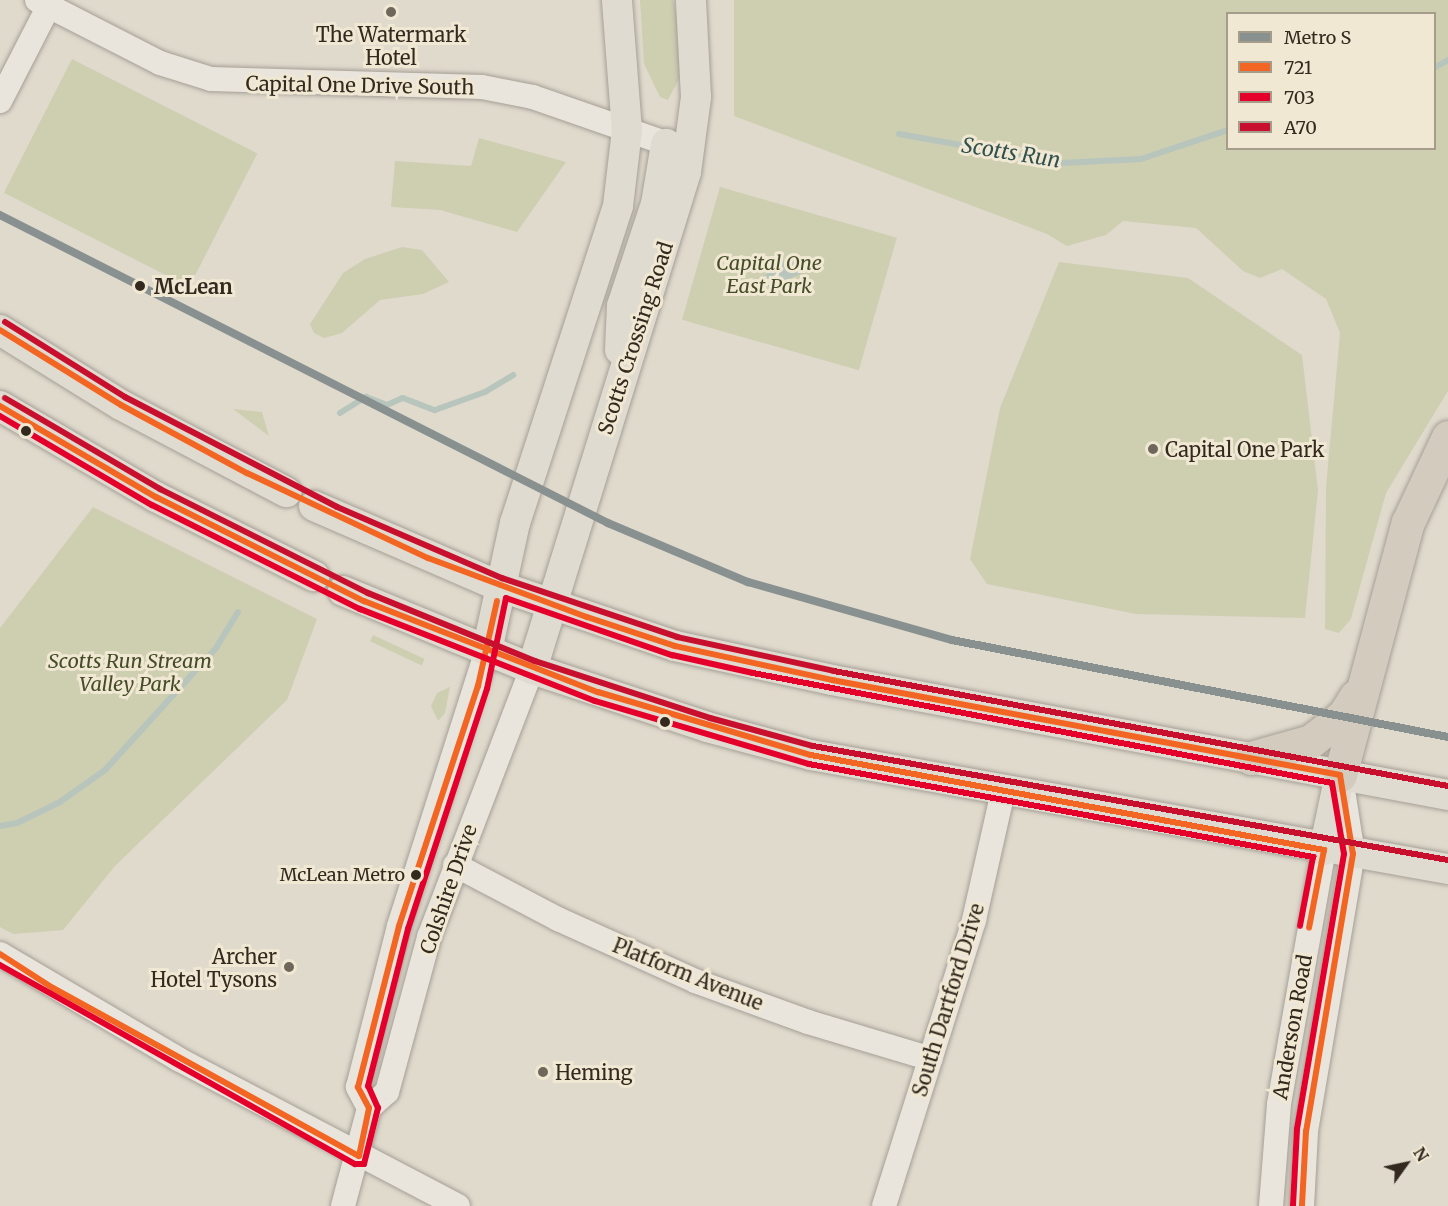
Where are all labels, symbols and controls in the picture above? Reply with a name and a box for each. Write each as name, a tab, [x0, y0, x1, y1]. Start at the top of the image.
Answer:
marker: The Watermark Hotel	[384, 5, 398, 19]
legend	[1226, 12, 1436, 150]
place label: The Watermark Hotel	[316, 22, 466, 69]
text: Metro S	[1284, 26, 1351, 49]
text: 721	[1284, 56, 1312, 79]
street label: Capital One Drive South	[246, 71, 474, 99]
text: 703	[1284, 86, 1315, 109]
text: A70	[1284, 116, 1317, 139]
water label: Scotts Run	[960, 133, 1062, 173]
street label: Scotts Crossing Road	[592, 239, 678, 437]
park label: Capital One East Park	[716, 250, 822, 297]
place label: McLean	[154, 274, 233, 298]
marker: McLean	[131, 277, 149, 295]
unlabelled marker	[20, 425, 32, 437]
place label: Capital One Park	[1165, 437, 1324, 461]
marker: Capital One Park	[1146, 442, 1160, 456]
park label: Scotts Run Stream Valley Park	[48, 648, 212, 695]
unlabelled marker	[659, 716, 671, 728]
street label: Colshire Drive	[415, 821, 481, 957]
place label: McLean Metro	[280, 864, 405, 886]
marker: McLean Metro	[410, 869, 422, 881]
street label: South Dartford Drive	[907, 901, 989, 1099]
street label: Platform Avenue	[609, 933, 767, 1015]
place label: Archer Hotel Tysons	[151, 944, 277, 991]
street label: Anderson Road	[1267, 953, 1317, 1101]
marker: Archer Hotel Tysons	[282, 960, 296, 974]
place label: Heming	[555, 1060, 633, 1084]
marker: Heming	[536, 1065, 550, 1079]
north arrow	[1376, 1134, 1436, 1194]
text: N	[1409, 1143, 1433, 1165]

